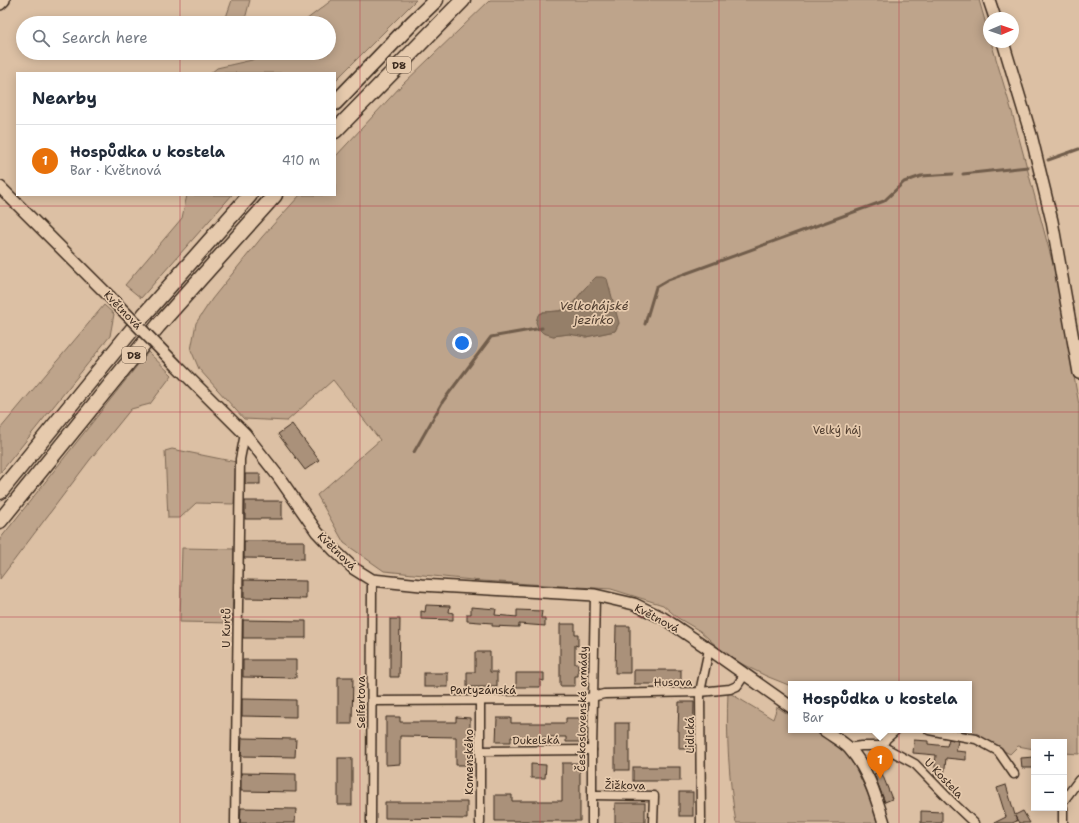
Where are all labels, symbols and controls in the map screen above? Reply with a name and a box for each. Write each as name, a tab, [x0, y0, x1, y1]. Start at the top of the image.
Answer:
north arrow	[983, 12, 1019, 48]
search box	[16, 16, 336, 60]
icon: search	[30, 27, 52, 49]
text: Search here	[62, 28, 148, 48]
road number: D8	[387, 57, 411, 73]
text: Nearby	[32, 87, 97, 109]
text: Hospůdka u kostela	[70, 142, 225, 162]
text: 1	[42, 152, 48, 169]
text: 410 m	[282, 152, 320, 169]
text: Bar · Květnová	[70, 162, 161, 179]
street label: Květnová	[100, 288, 145, 333]
water label: Velkohájské jezírko	[560, 298, 629, 328]
your location	[452, 333, 472, 353]
road number: D8	[122, 347, 146, 363]
park label: Velký háj	[813, 423, 861, 438]
street label: Květnová	[314, 529, 359, 574]
street label: Květnová	[632, 600, 682, 637]
street label: U Kurtů	[219, 608, 234, 648]
street label: Československé armády	[573, 646, 591, 772]
street label: Seifertova	[354, 675, 369, 728]
street label: Husova	[654, 675, 693, 690]
popup	[788, 681, 972, 733]
street label: Partyzánská	[450, 683, 516, 698]
text: Hospůdka u kostela	[802, 689, 958, 709]
text: Bar	[802, 709, 824, 726]
street label: Lidická	[683, 716, 698, 753]
street label: Komenského	[462, 729, 477, 795]
street label: Dukelská	[512, 733, 560, 748]
map controls	[1031, 739, 1067, 811]
button: +	[1031, 739, 1067, 775]
pin: 1	[867, 746, 893, 779]
street label: U Kostela	[921, 755, 967, 802]
button: −	[1031, 775, 1067, 811]
street label: Žižkova	[605, 777, 646, 793]

